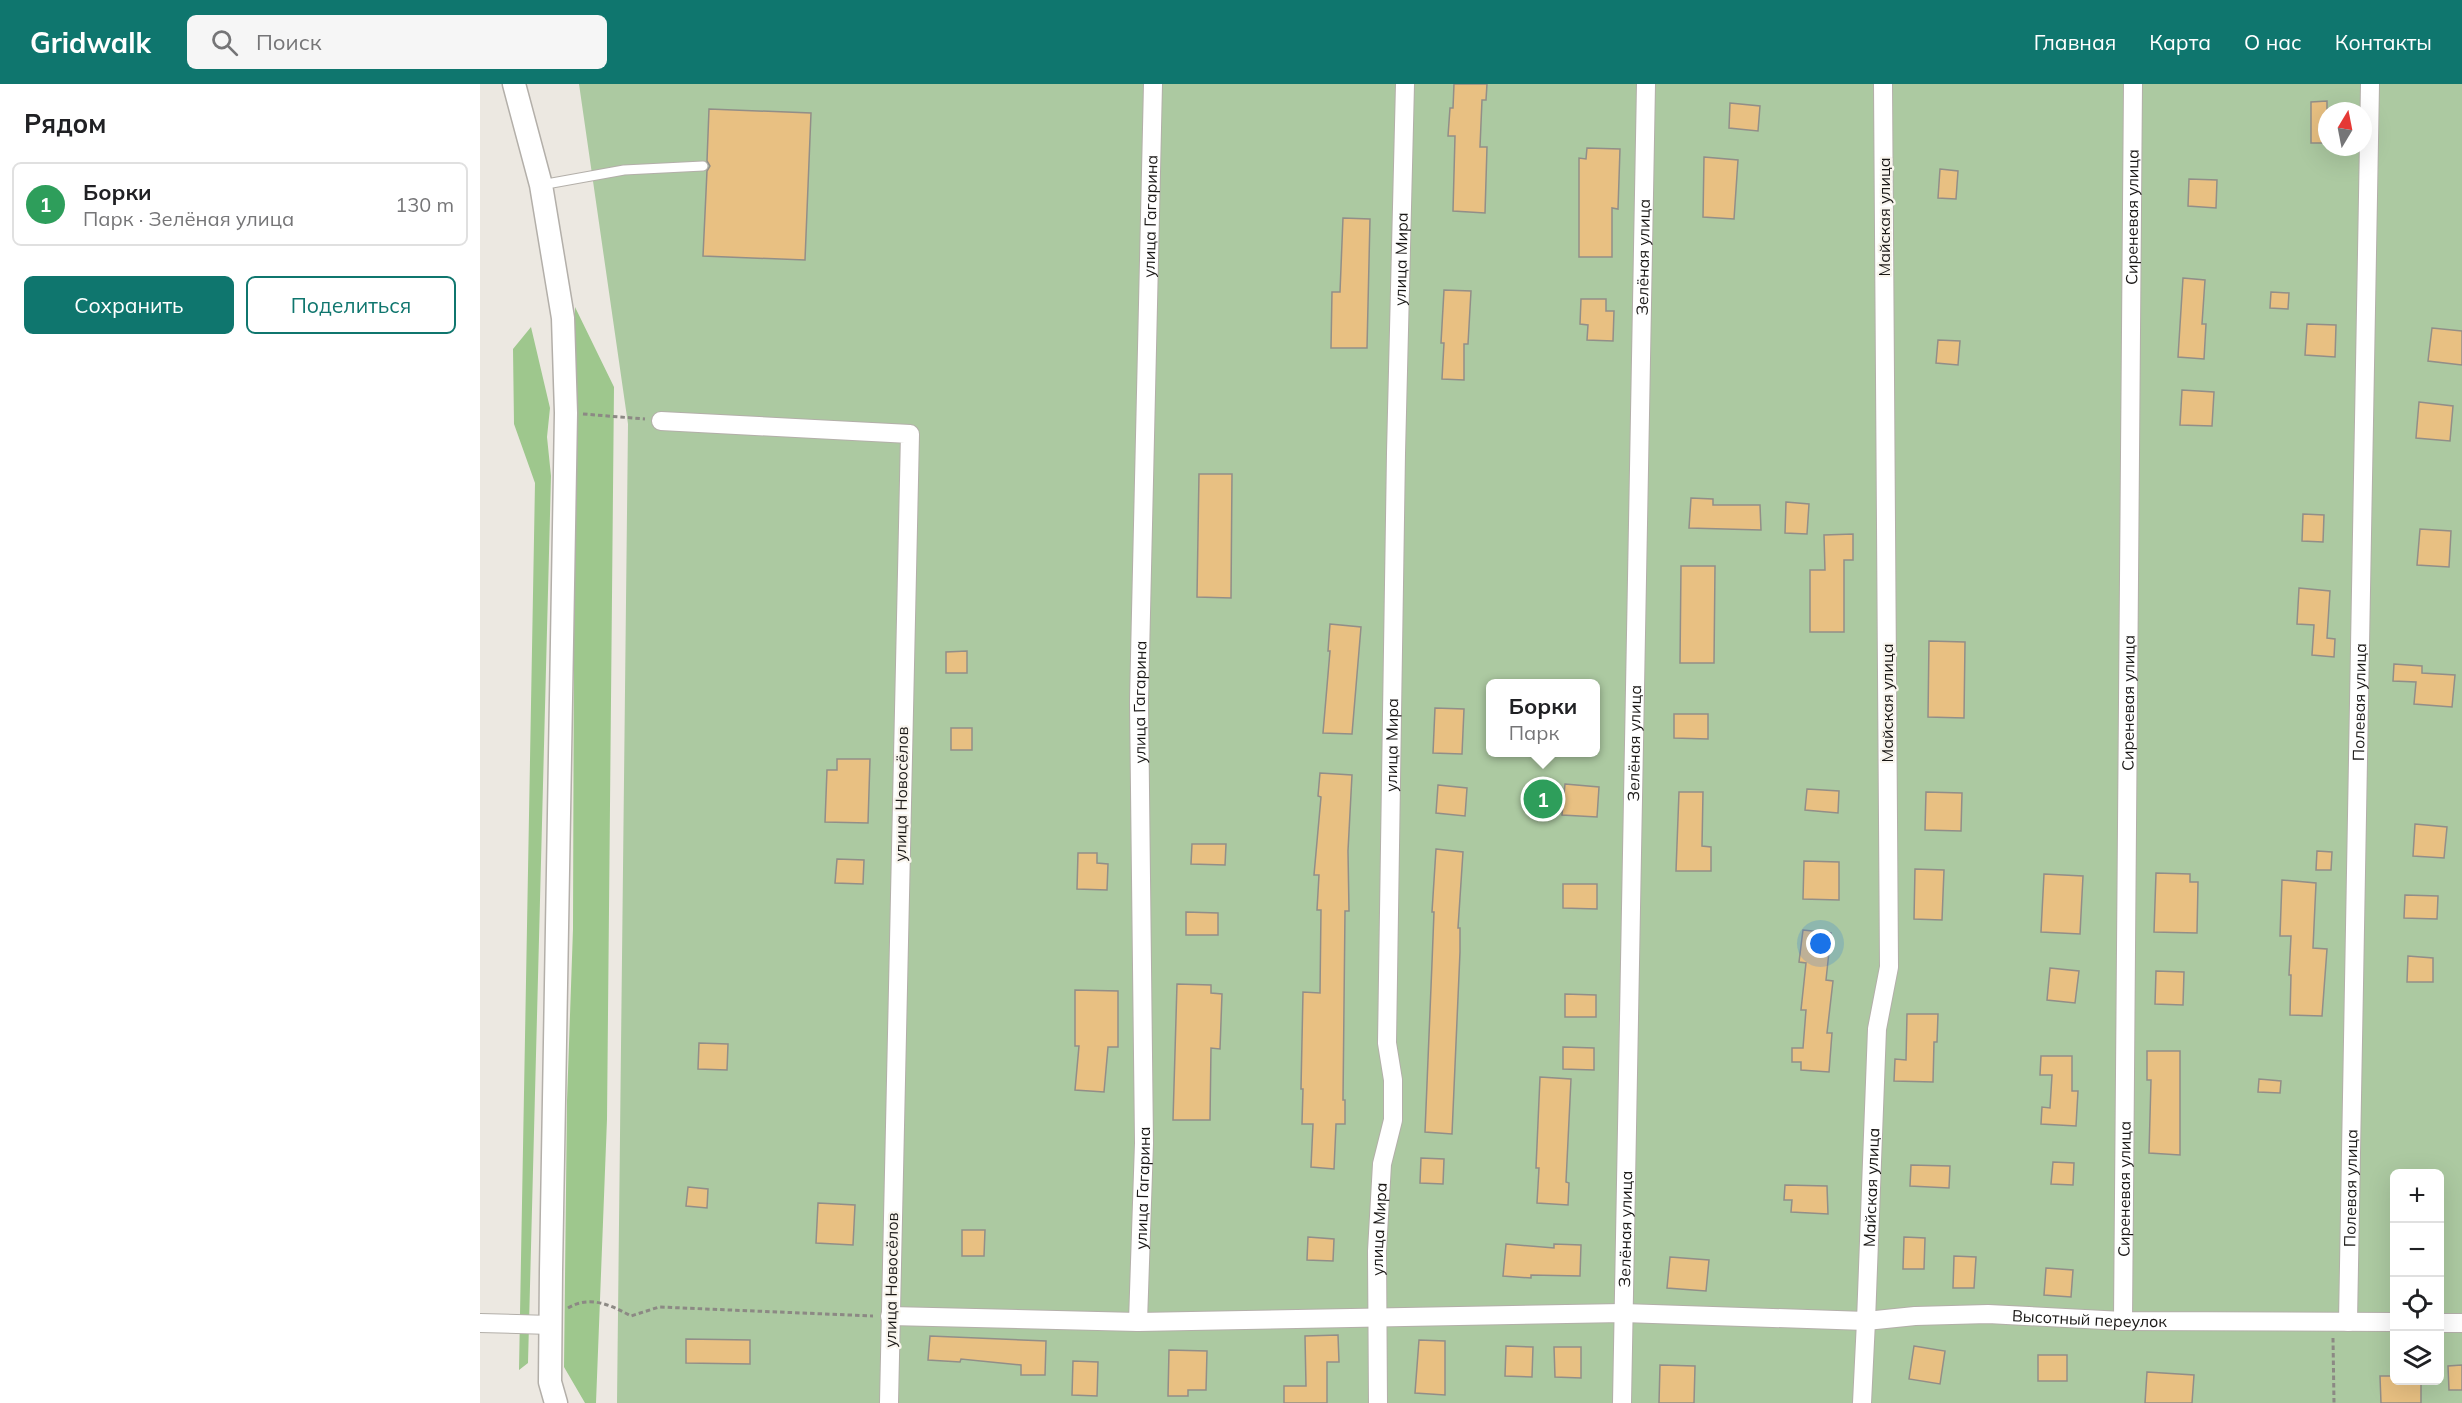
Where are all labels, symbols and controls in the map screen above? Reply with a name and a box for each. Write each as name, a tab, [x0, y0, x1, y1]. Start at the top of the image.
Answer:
search box	[187, 15, 607, 69]
text: Gridwalk	[30, 25, 151, 60]
icon: search	[208, 26, 241, 59]
text: Поиск	[256, 28, 322, 56]
text: Главная	[2034, 29, 2116, 55]
text: Карта	[2149, 29, 2211, 55]
text: О нас	[2244, 29, 2302, 55]
text: Контакты	[2335, 29, 2432, 55]
north arrow	[2318, 102, 2372, 156]
text: Рядом	[24, 107, 107, 140]
street label: Сиреневая улица	[2121, 149, 2142, 285]
street label: улица Гагарина	[1139, 155, 1161, 278]
street label: Майская улица	[1874, 157, 1894, 277]
text: Борки	[83, 178, 152, 206]
text: 1	[40, 192, 52, 217]
text: 130 m	[395, 192, 454, 217]
street label: Зелёная улица	[1632, 199, 1654, 316]
text: Парк · Зелёная улица	[83, 206, 294, 231]
street label: улица Мира	[1390, 212, 1412, 306]
button: Сохранить	[24, 276, 234, 334]
button: Поделиться	[246, 276, 456, 334]
street label: Сиреневая улица	[2117, 635, 2139, 771]
street label: улица Гагарина	[1129, 640, 1150, 764]
street label: Майская улица	[1877, 643, 1897, 763]
street label: Полевая улица	[2348, 643, 2370, 761]
popup	[1486, 679, 1600, 757]
street label: Зелёная улица	[1623, 685, 1645, 802]
text: Борки	[1509, 692, 1577, 720]
street label: улица Мира	[1381, 698, 1402, 792]
text: Парк	[1509, 720, 1559, 745]
street label: улица Новосёлов	[890, 726, 912, 862]
pin: 1	[1524, 776, 1562, 822]
your location	[1806, 929, 1835, 958]
street label: Сиреневая улица	[2114, 1121, 2135, 1257]
street label: улица Гагарина	[1130, 1127, 1154, 1250]
street label: Майская улица	[1859, 1127, 1883, 1247]
street label: Полевая улица	[2339, 1129, 2361, 1247]
map controls	[2390, 1169, 2444, 1385]
button: +	[2390, 1169, 2444, 1223]
street label: Зелёная улица	[1614, 1171, 1636, 1288]
street label: улица Мира	[1367, 1182, 1391, 1276]
street label: улица Новосёлов	[880, 1212, 902, 1348]
button: −	[2390, 1223, 2444, 1277]
button: locate	[2390, 1277, 2444, 1331]
street label: Высотный переулок	[2012, 1305, 2167, 1331]
button: layers	[2390, 1331, 2444, 1385]

